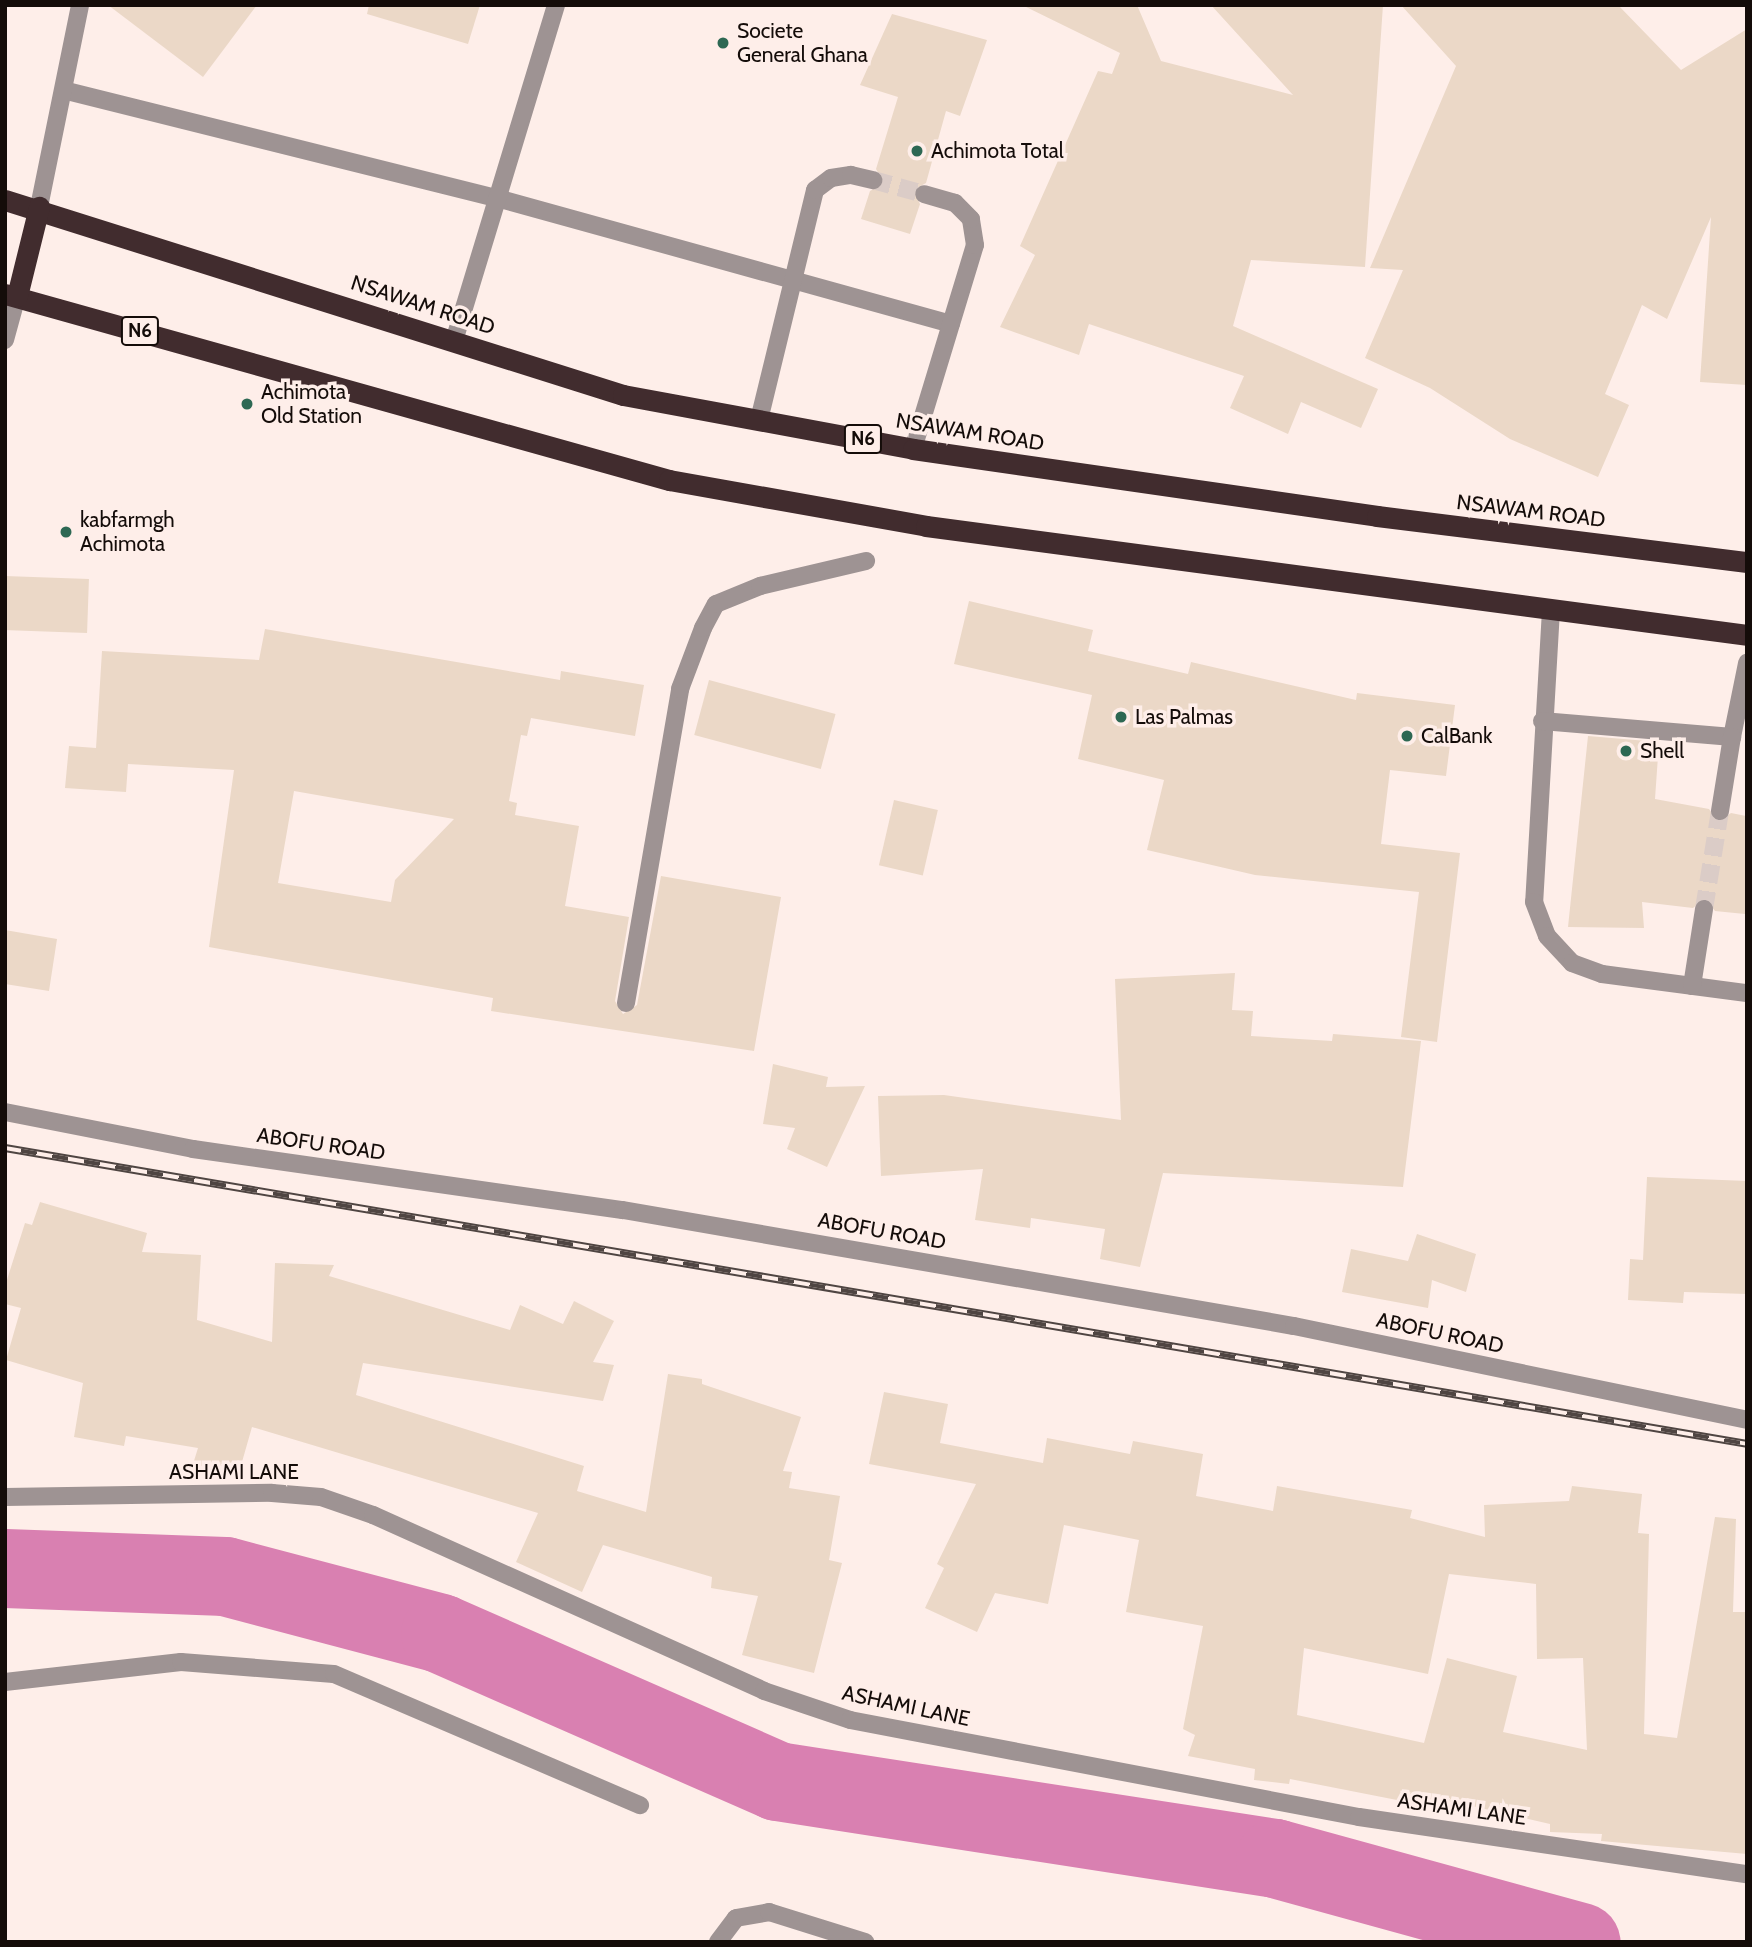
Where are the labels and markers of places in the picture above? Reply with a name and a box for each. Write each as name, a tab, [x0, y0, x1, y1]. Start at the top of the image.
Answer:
place label: Societe General Ghana	[737, 18, 868, 68]
marker: Societe General Ghana	[715, 35, 731, 51]
place label: Achimota Total	[931, 138, 1064, 164]
marker: Achimota Total	[909, 143, 925, 159]
place label: Achimota Old Station	[261, 379, 362, 429]
marker: Achimota Old Station	[239, 396, 255, 412]
place label: kabfarmgh Achimota	[80, 507, 175, 557]
marker: kabfarmgh Achimota	[58, 524, 74, 540]
place label: Las Palmas	[1135, 704, 1233, 730]
marker: Las Palmas	[1113, 709, 1129, 725]
place label: CalBank	[1421, 723, 1492, 749]
marker: CalBank	[1399, 728, 1415, 744]
place label: Shell	[1640, 738, 1684, 764]
marker: Shell	[1618, 743, 1634, 759]

